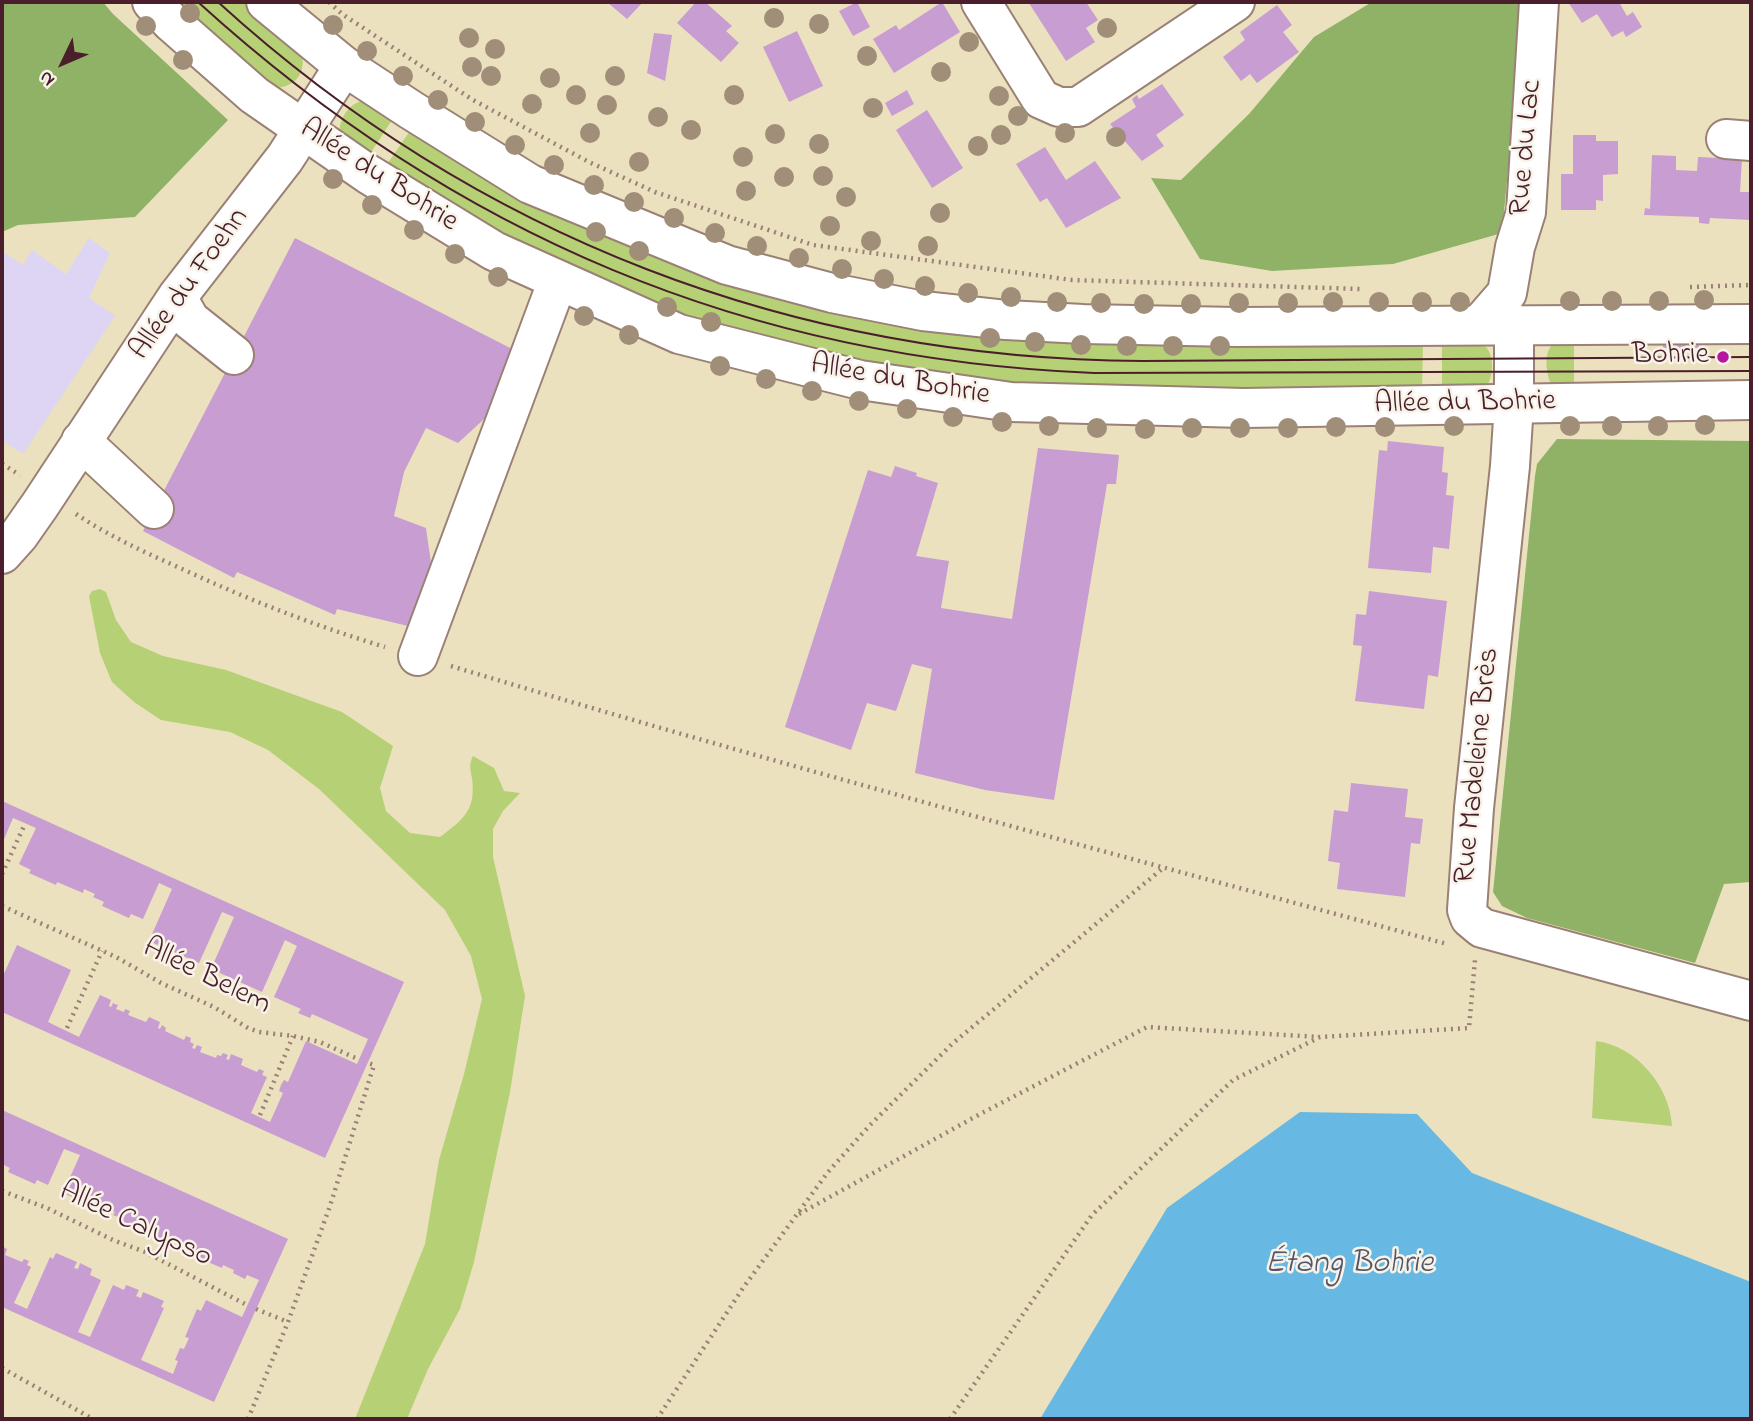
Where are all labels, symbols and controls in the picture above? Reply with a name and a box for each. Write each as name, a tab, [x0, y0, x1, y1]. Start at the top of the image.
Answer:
north arrow	[28, 28, 98, 98]
text: N	[33, 64, 62, 92]
street label: Rue du Lac	[1504, 78, 1552, 218]
street label: Allée du Bohrie	[292, 112, 464, 242]
street label: Allée du Foehn	[124, 202, 258, 368]
place label: Bohrie	[1632, 339, 1709, 375]
street label: Allée du Bohrie	[807, 349, 993, 415]
marker: Bohrie	[1715, 349, 1731, 365]
street label: Allée du Bohrie	[1374, 385, 1556, 425]
street label: Rue Madeleine Brès	[1449, 646, 1509, 886]
street label: Allée Belem	[136, 932, 276, 1024]
street label: Allée Calypso	[53, 1175, 217, 1277]
water label: Étang Bohrie	[1265, 1247, 1433, 1285]

